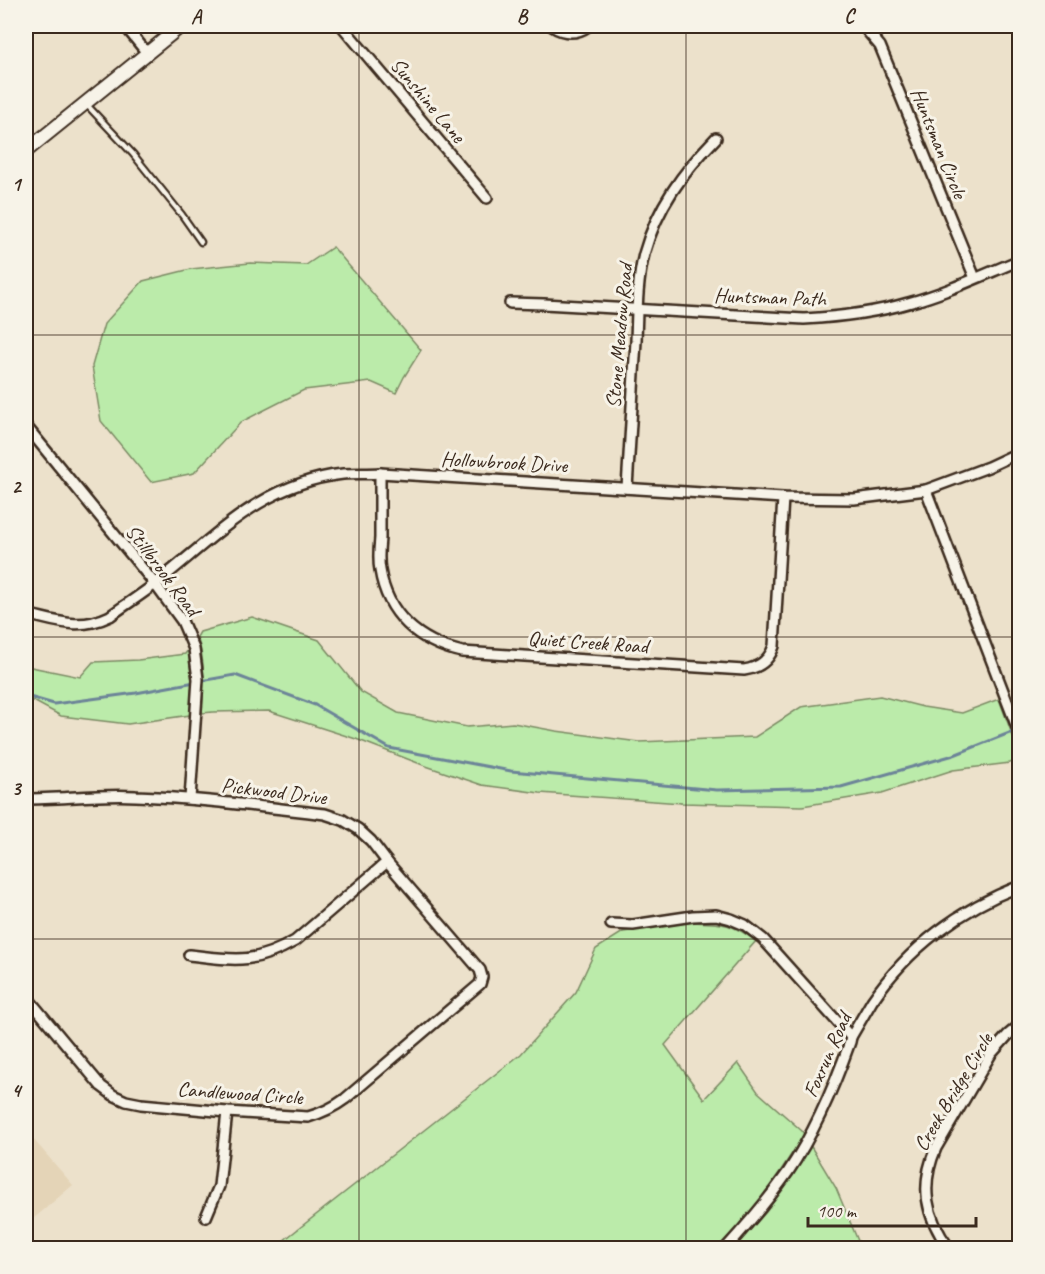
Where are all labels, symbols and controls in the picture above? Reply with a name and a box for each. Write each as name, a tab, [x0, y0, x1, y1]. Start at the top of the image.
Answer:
text: A	[191, 4, 203, 29]
text: B	[517, 4, 529, 29]
text: C	[844, 4, 856, 29]
street label: Sunshine Lane	[385, 52, 472, 149]
street label: Huntsman Circle	[905, 84, 974, 204]
text: 1	[12, 172, 23, 197]
street label: Stone Meadow Road	[600, 259, 639, 409]
street label: Huntsman Path	[714, 282, 828, 312]
street label: Hollowbrook Drive	[440, 446, 569, 478]
text: 2	[12, 474, 23, 499]
street label: Stillbrook Road	[120, 519, 208, 624]
street label: Quiet Creek Road	[527, 625, 653, 659]
street label: Pickwood Drive	[220, 772, 329, 810]
text: 3	[12, 776, 23, 801]
street label: Foxrun Road	[797, 1005, 859, 1101]
street label: Creek Bridge Circle	[908, 1027, 999, 1156]
street label: Candlewood Circle	[177, 1076, 305, 1110]
text: 4	[12, 1078, 24, 1103]
scale bar	[808, 1190, 976, 1228]
text: 100 m	[817, 1200, 858, 1222]

